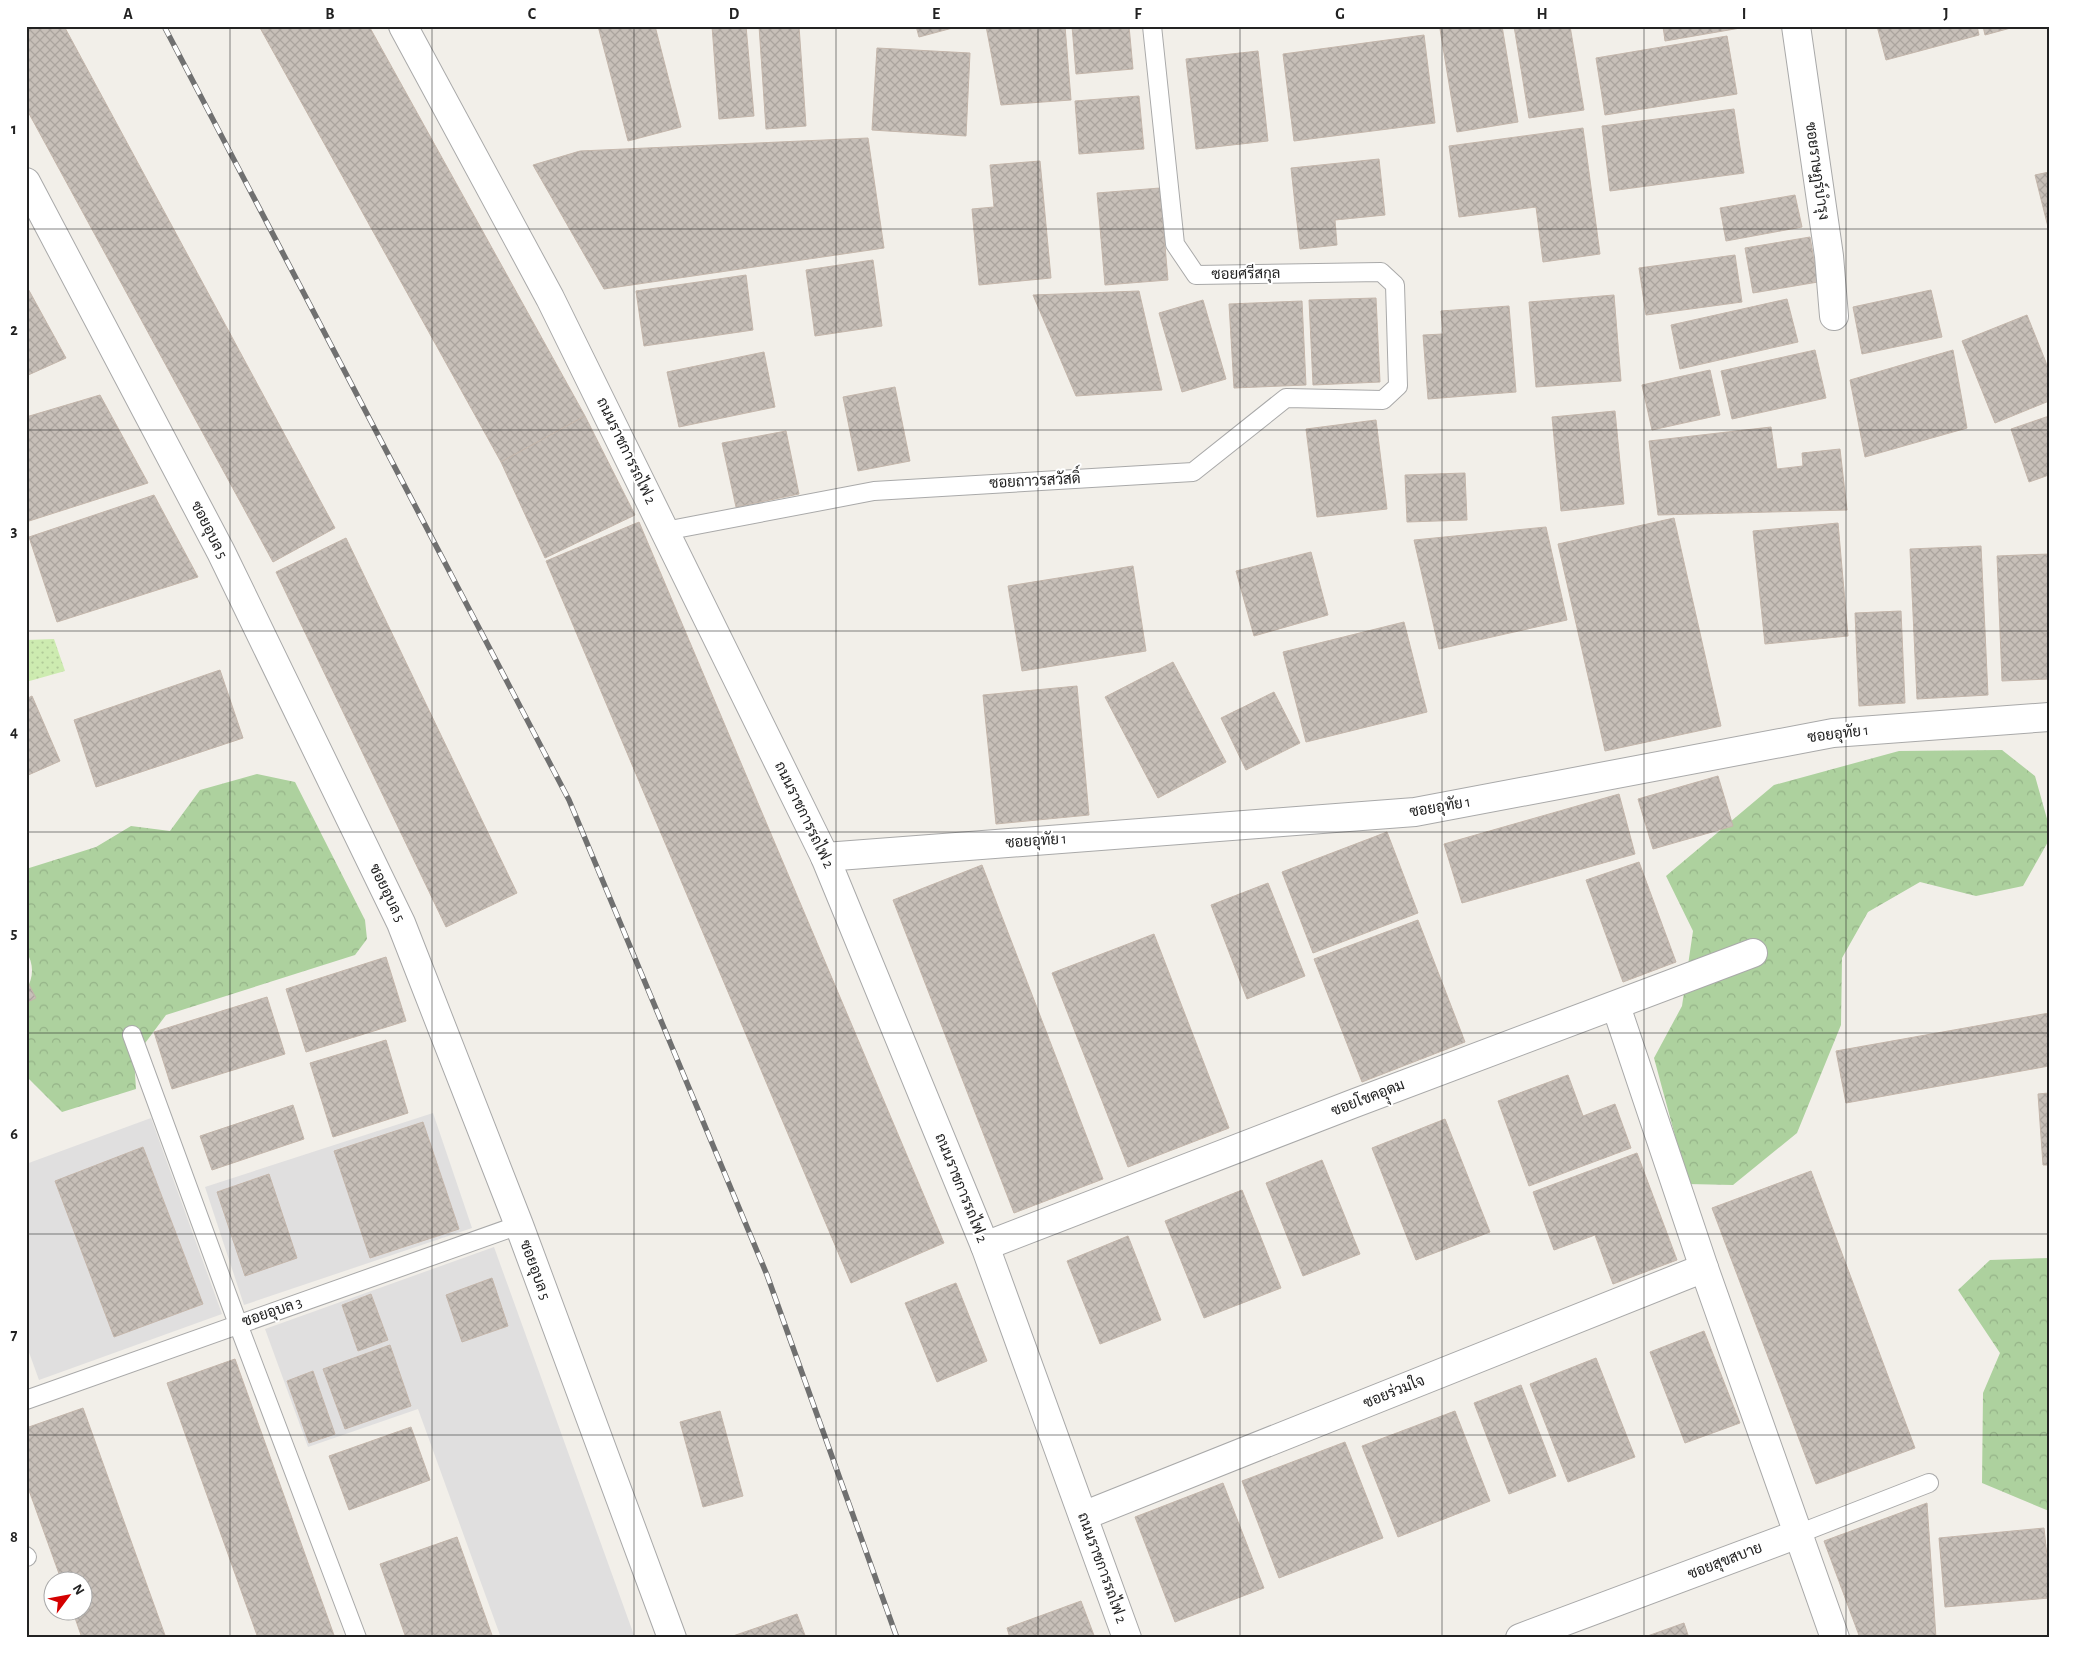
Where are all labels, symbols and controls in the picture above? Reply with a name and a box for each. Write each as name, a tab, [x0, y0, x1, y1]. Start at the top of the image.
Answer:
text: A	[123, 6, 133, 22]
text: B	[325, 6, 335, 22]
text: C	[528, 6, 537, 22]
text: D	[729, 6, 740, 22]
text: E	[932, 6, 940, 22]
text: F	[1134, 6, 1142, 22]
text: G	[1335, 6, 1345, 22]
text: H	[1536, 6, 1548, 22]
text: I	[1742, 6, 1746, 22]
text: J	[1943, 6, 1949, 22]
text: 1	[11, 121, 17, 137]
street label: ซอยราษฏร์บำรุง	[1800, 121, 1834, 221]
street label: ซอยศรีสกุล	[1211, 263, 1281, 285]
text: 2	[10, 322, 18, 338]
street label: ถนนราชการรถไฟ 2	[594, 394, 661, 507]
street label: ซอยถาวรสวัสดิ์	[988, 463, 1081, 491]
street label: ซอยอุบล 5	[185, 499, 230, 563]
text: 3	[11, 523, 18, 539]
street label: ซอยอุทัย 1	[1806, 721, 1870, 748]
text: 4	[10, 724, 18, 740]
street label: ถนนราชการรถไฟ 2	[772, 758, 839, 871]
street label: ซอยอุทัย 1	[1408, 792, 1472, 823]
street label: ซอยอุทัย 1	[1005, 829, 1067, 854]
street label: ซอยอุบล 5	[364, 862, 407, 926]
text: 5	[11, 925, 18, 941]
street label: ซอยโชคอุุดม	[1328, 1074, 1410, 1126]
text: 6	[10, 1126, 18, 1142]
street label: ถนนราชการรถไฟ 2	[932, 1130, 993, 1245]
street label: ซอยอุบล 5	[514, 1238, 553, 1303]
street label: ซอยอุบล 3	[240, 1295, 305, 1332]
text: 7	[11, 1327, 18, 1343]
street label: ซอยร่วมใจ	[1360, 1370, 1427, 1411]
street label: ถนนราชการรถไฟ 2	[1075, 1510, 1132, 1625]
text: 8	[10, 1529, 18, 1545]
street label: ซอยสุขสบาย	[1686, 1540, 1765, 1585]
north arrow	[42, 1572, 92, 1622]
text: N	[70, 1582, 87, 1597]

